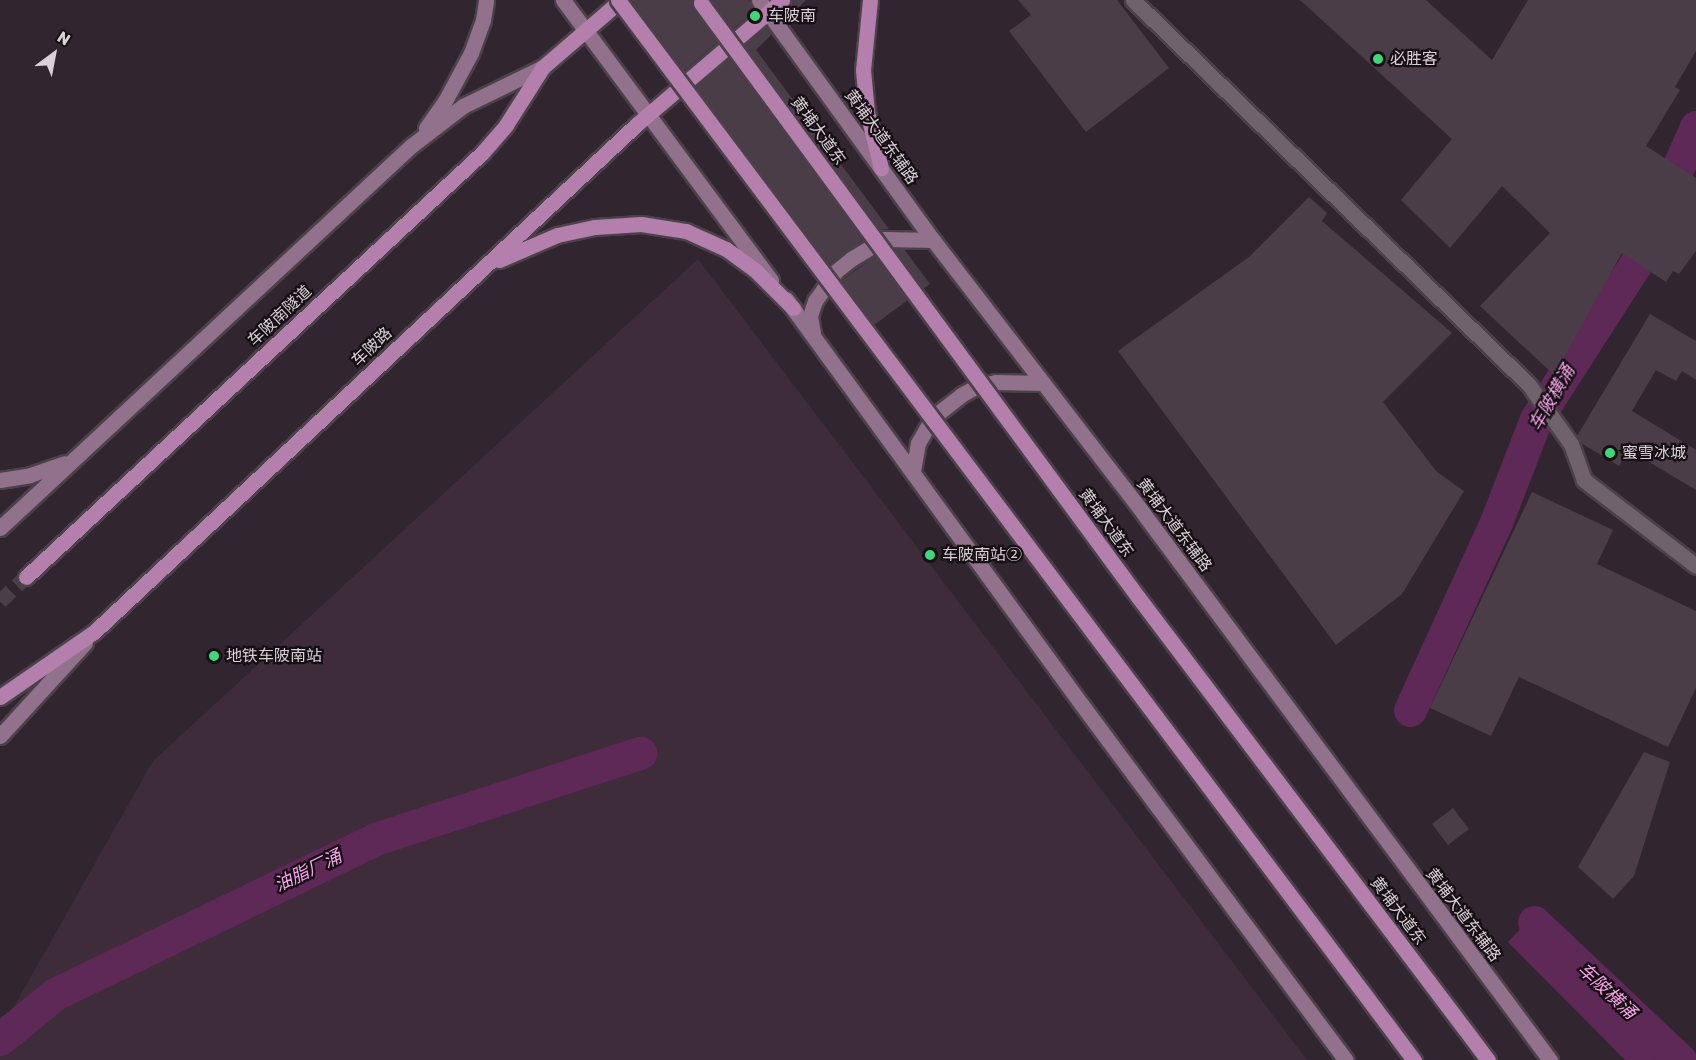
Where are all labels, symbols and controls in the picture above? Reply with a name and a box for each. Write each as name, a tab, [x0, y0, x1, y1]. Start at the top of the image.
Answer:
place label: 车陂南	[768, 6, 816, 26]
marker: 车陂南	[746, 7, 764, 25]
north arrow	[24, 24, 84, 84]
text: N	[54, 27, 74, 49]
place label: 必胜客	[1390, 49, 1438, 69]
marker: 必胜客	[1371, 52, 1385, 66]
street label: 黄埔大道东辅路	[840, 86, 922, 188]
street label: 黄埔大道东	[787, 93, 849, 169]
street label: 车陂南隧道	[244, 282, 316, 350]
street label: 车陂路	[348, 324, 396, 370]
water label: 车陂横涌	[1525, 361, 1579, 435]
place label: 蜜雪冰城	[1622, 443, 1686, 463]
marker: 蜜雪冰城	[1603, 446, 1617, 460]
street label: 黄埔大道东辅路	[1133, 474, 1215, 576]
street label: 黄埔大道东	[1075, 485, 1137, 561]
place label: 车陂南站②	[942, 545, 1022, 565]
marker: 车陂南站②	[923, 548, 937, 562]
place label: 地铁车陂南站	[226, 646, 322, 666]
marker: 地铁车陂南站	[207, 649, 221, 663]
water label: 油脂厂涌	[271, 846, 345, 896]
street label: 黄埔大道东辅路	[1422, 864, 1504, 966]
street label: 黄埔大道东	[1366, 873, 1430, 949]
water label: 车陂横涌	[1573, 959, 1641, 1023]

